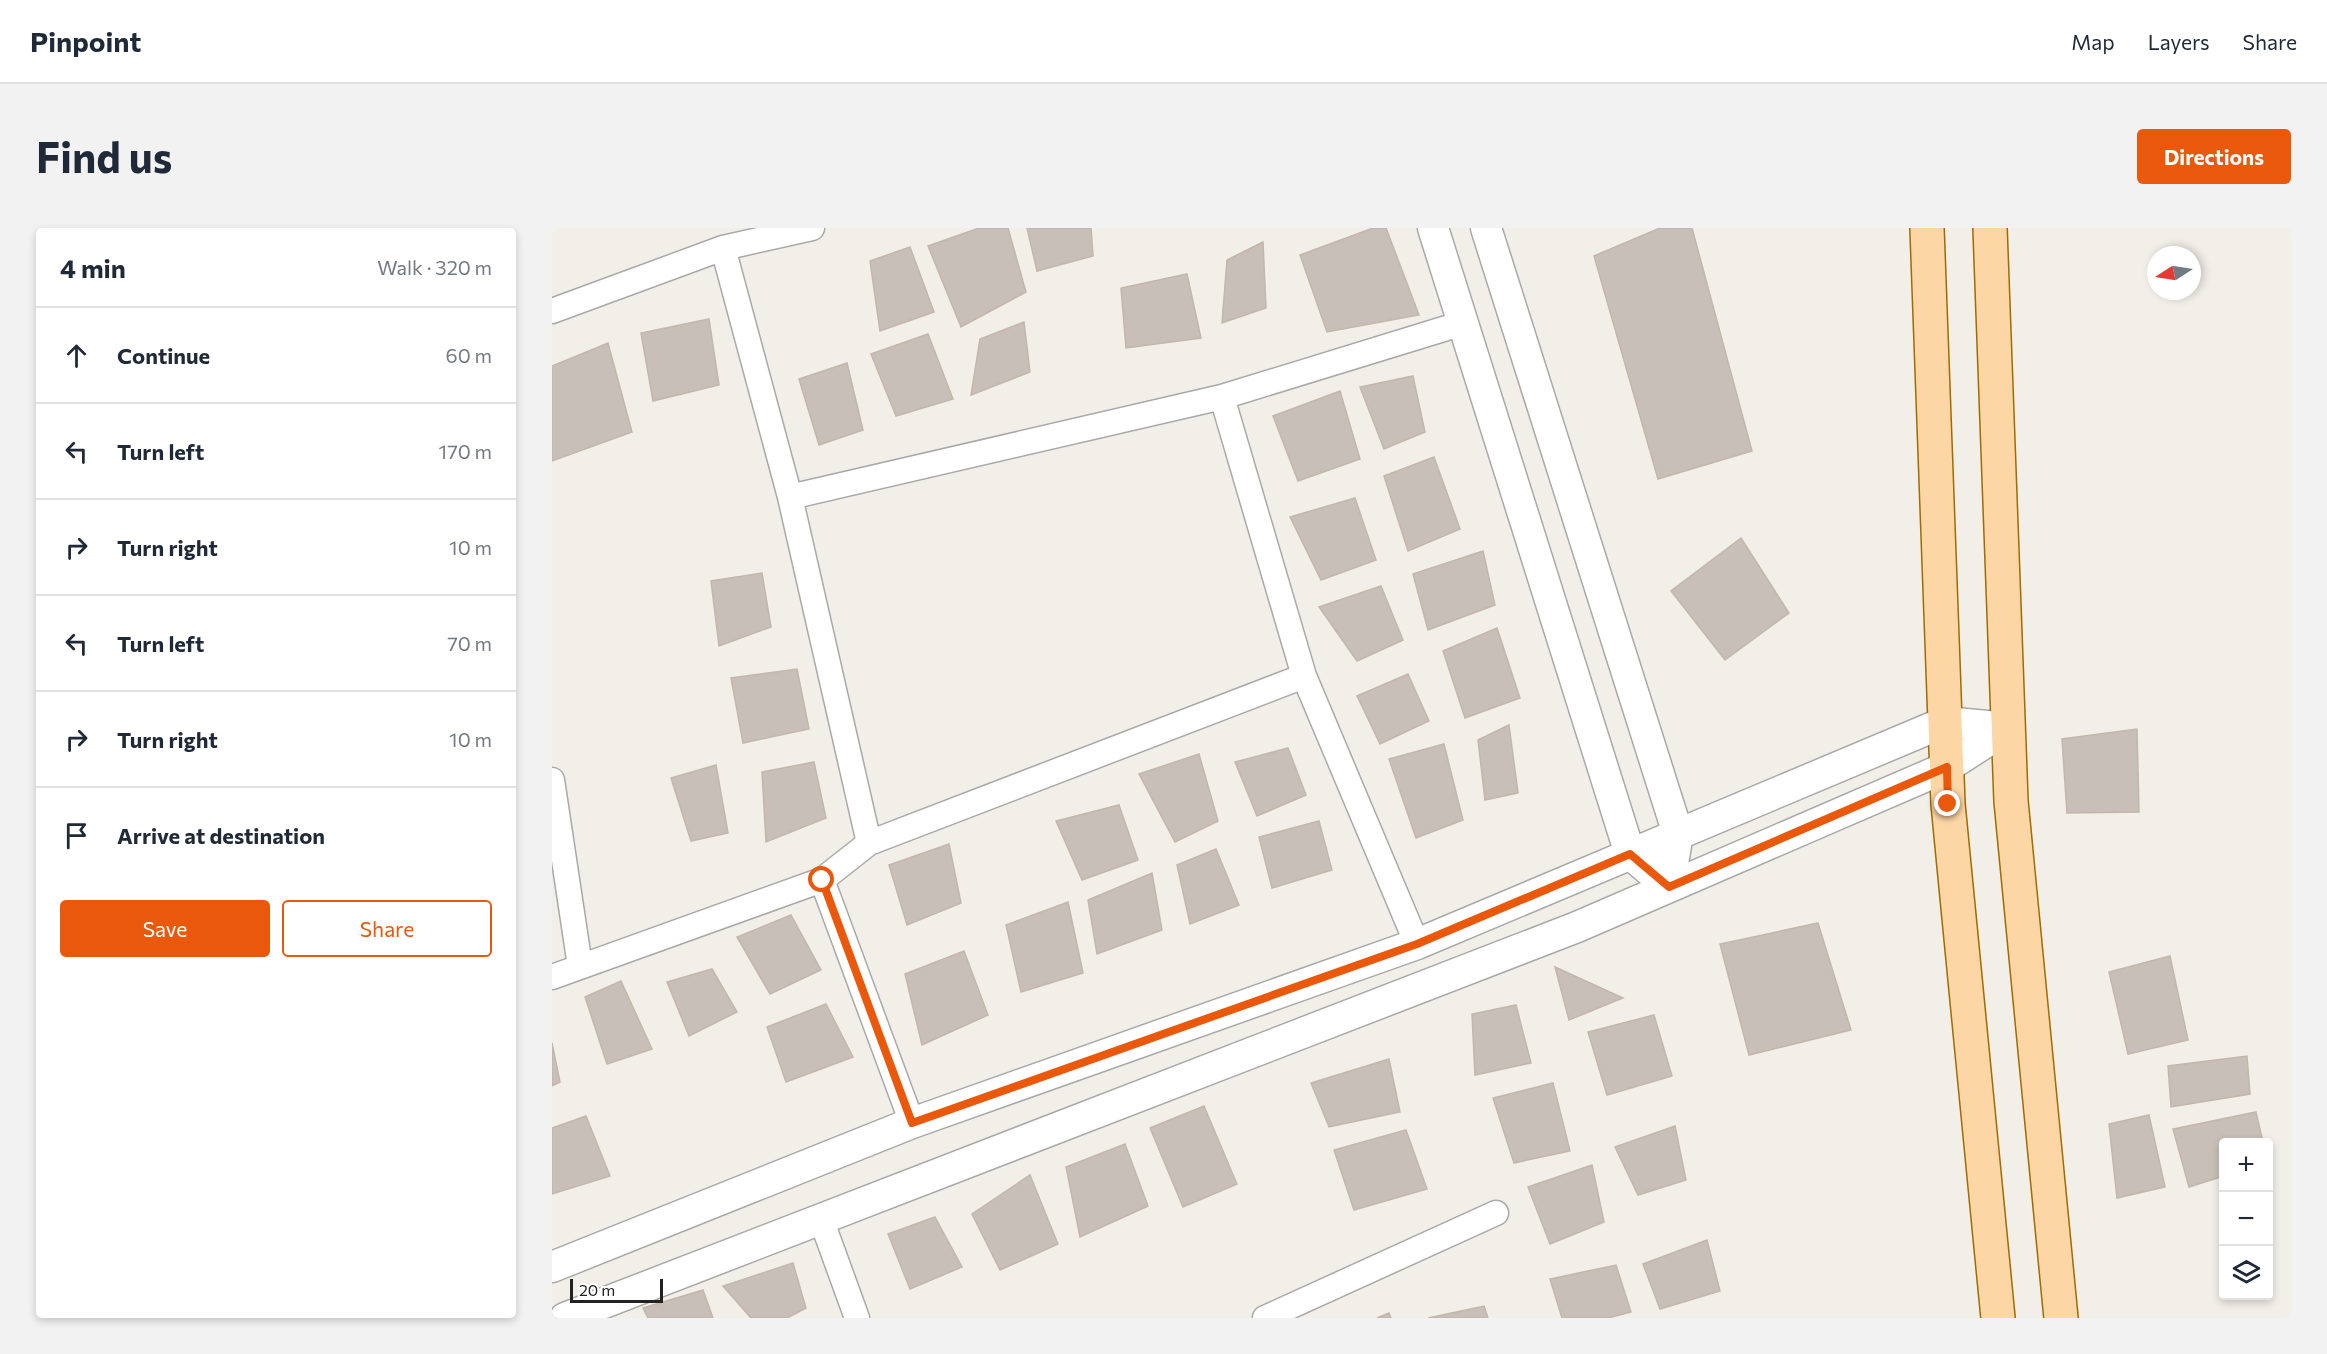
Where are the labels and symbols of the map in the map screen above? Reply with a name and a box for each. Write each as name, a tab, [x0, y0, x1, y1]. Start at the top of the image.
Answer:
north arrow	[2147, 246, 2201, 300]
route end	[1934, 790, 1960, 816]
route start	[808, 866, 834, 892]
scale bar	[570, 1276, 663, 1304]

